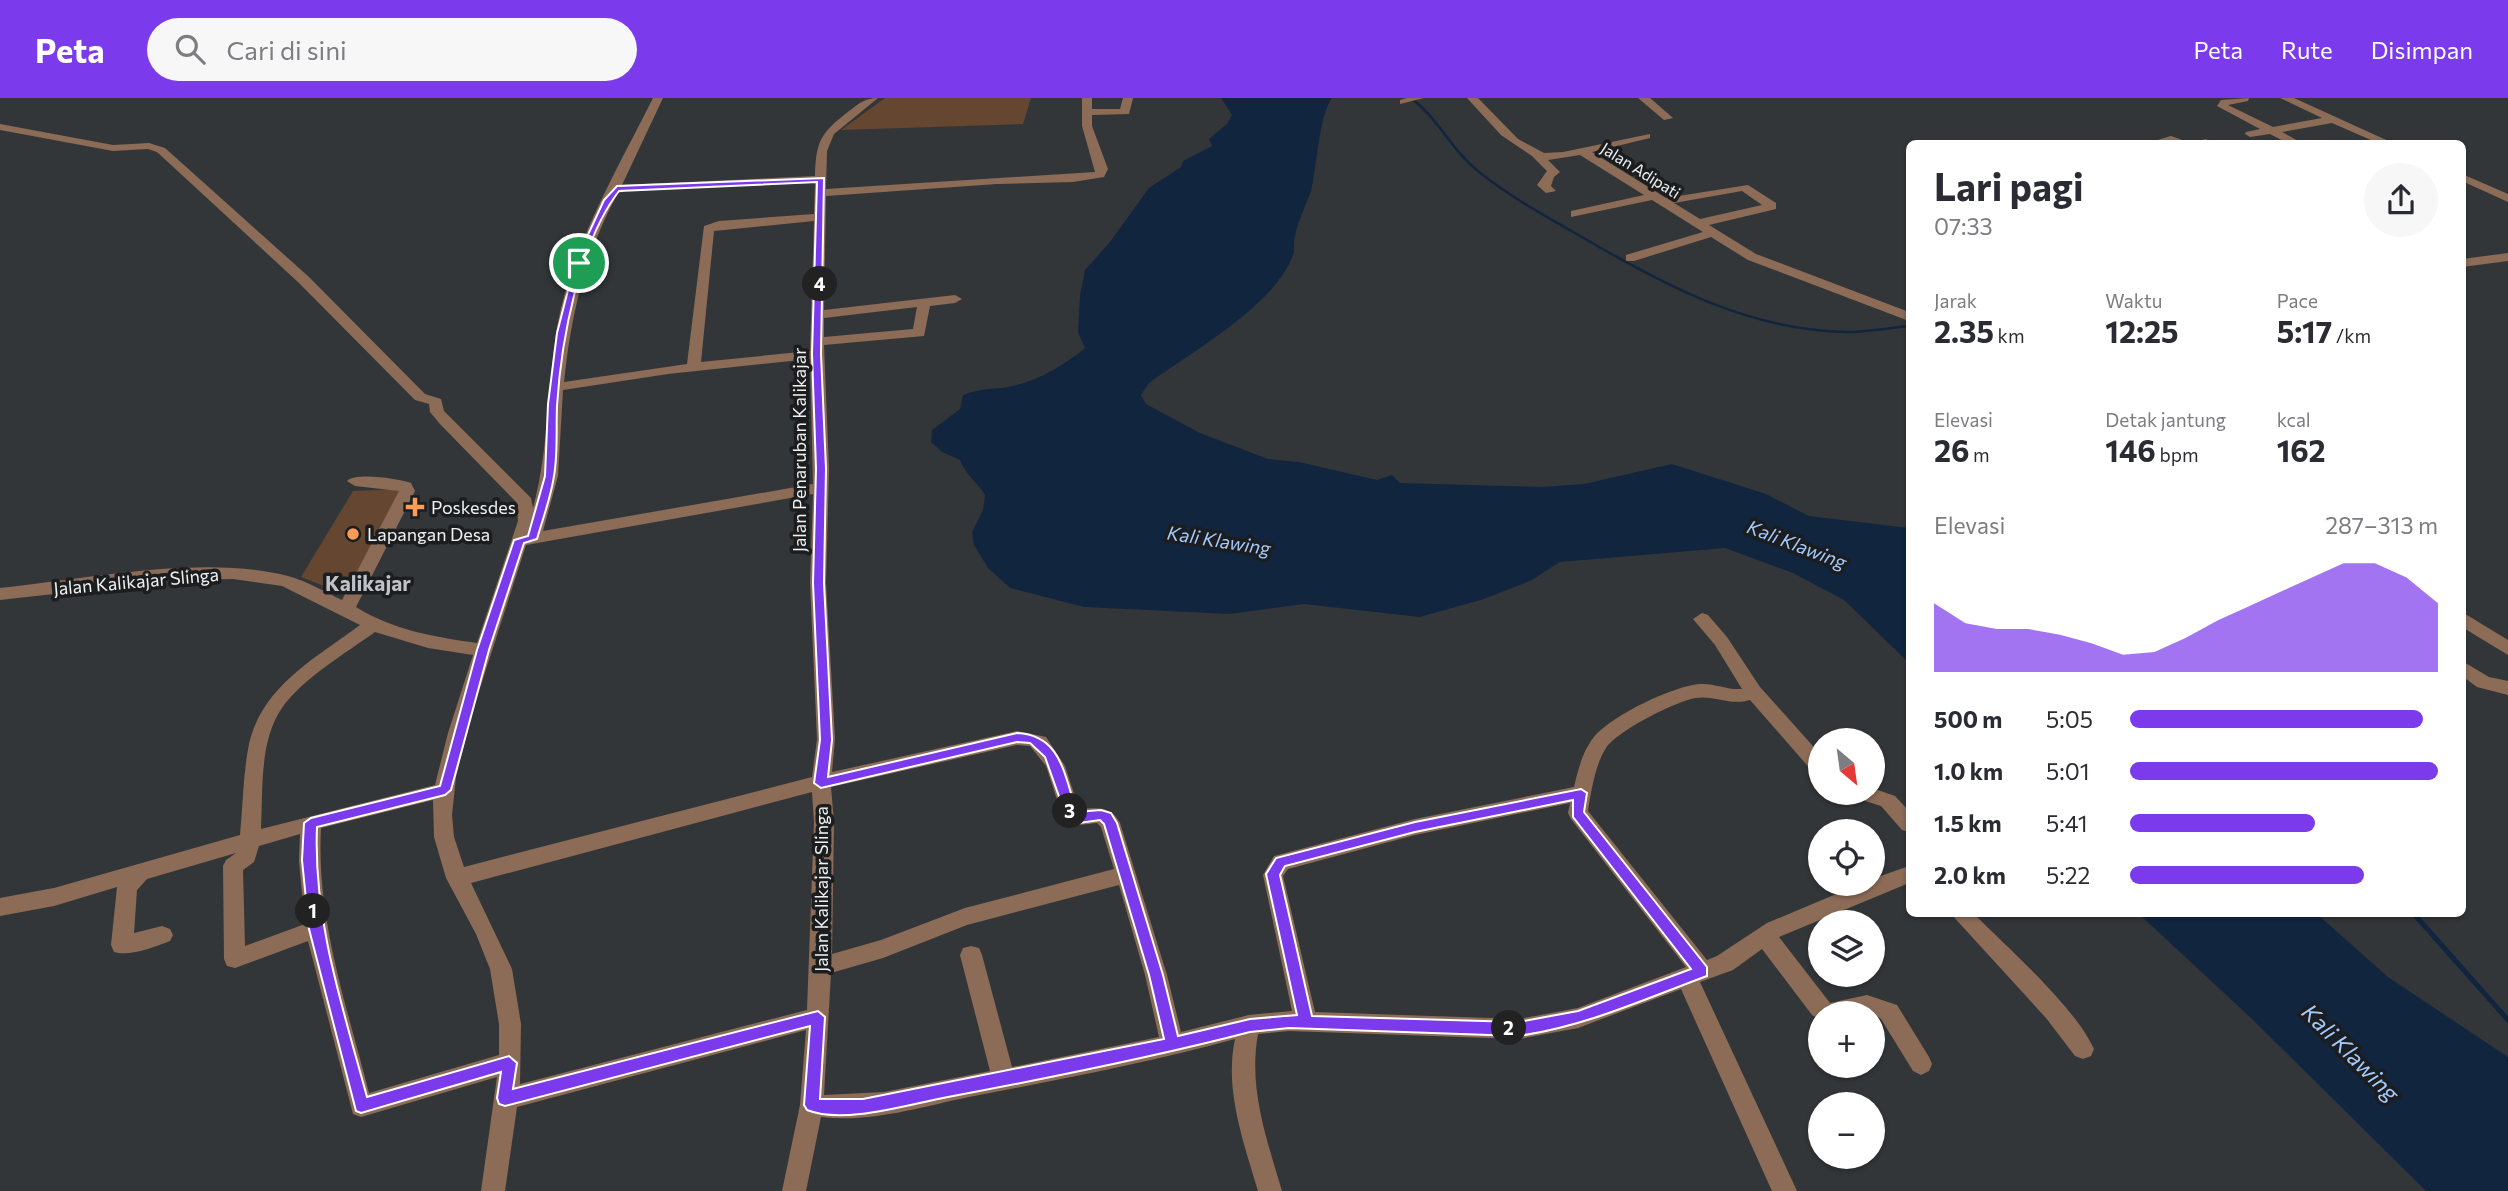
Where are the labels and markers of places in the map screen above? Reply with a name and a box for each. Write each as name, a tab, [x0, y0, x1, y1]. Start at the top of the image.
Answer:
pin	[549, 233, 609, 293]
pin: 4	[802, 266, 838, 302]
place label: Poskesdes	[431, 496, 516, 518]
marker: Poskesdes	[405, 497, 425, 517]
place label: Lapangan Desa	[367, 523, 490, 545]
marker: Lapangan Desa	[345, 526, 361, 542]
pin: 3	[1052, 794, 1088, 828]
pin: 1	[296, 894, 330, 928]
pin: 2	[1492, 1010, 1526, 1046]

